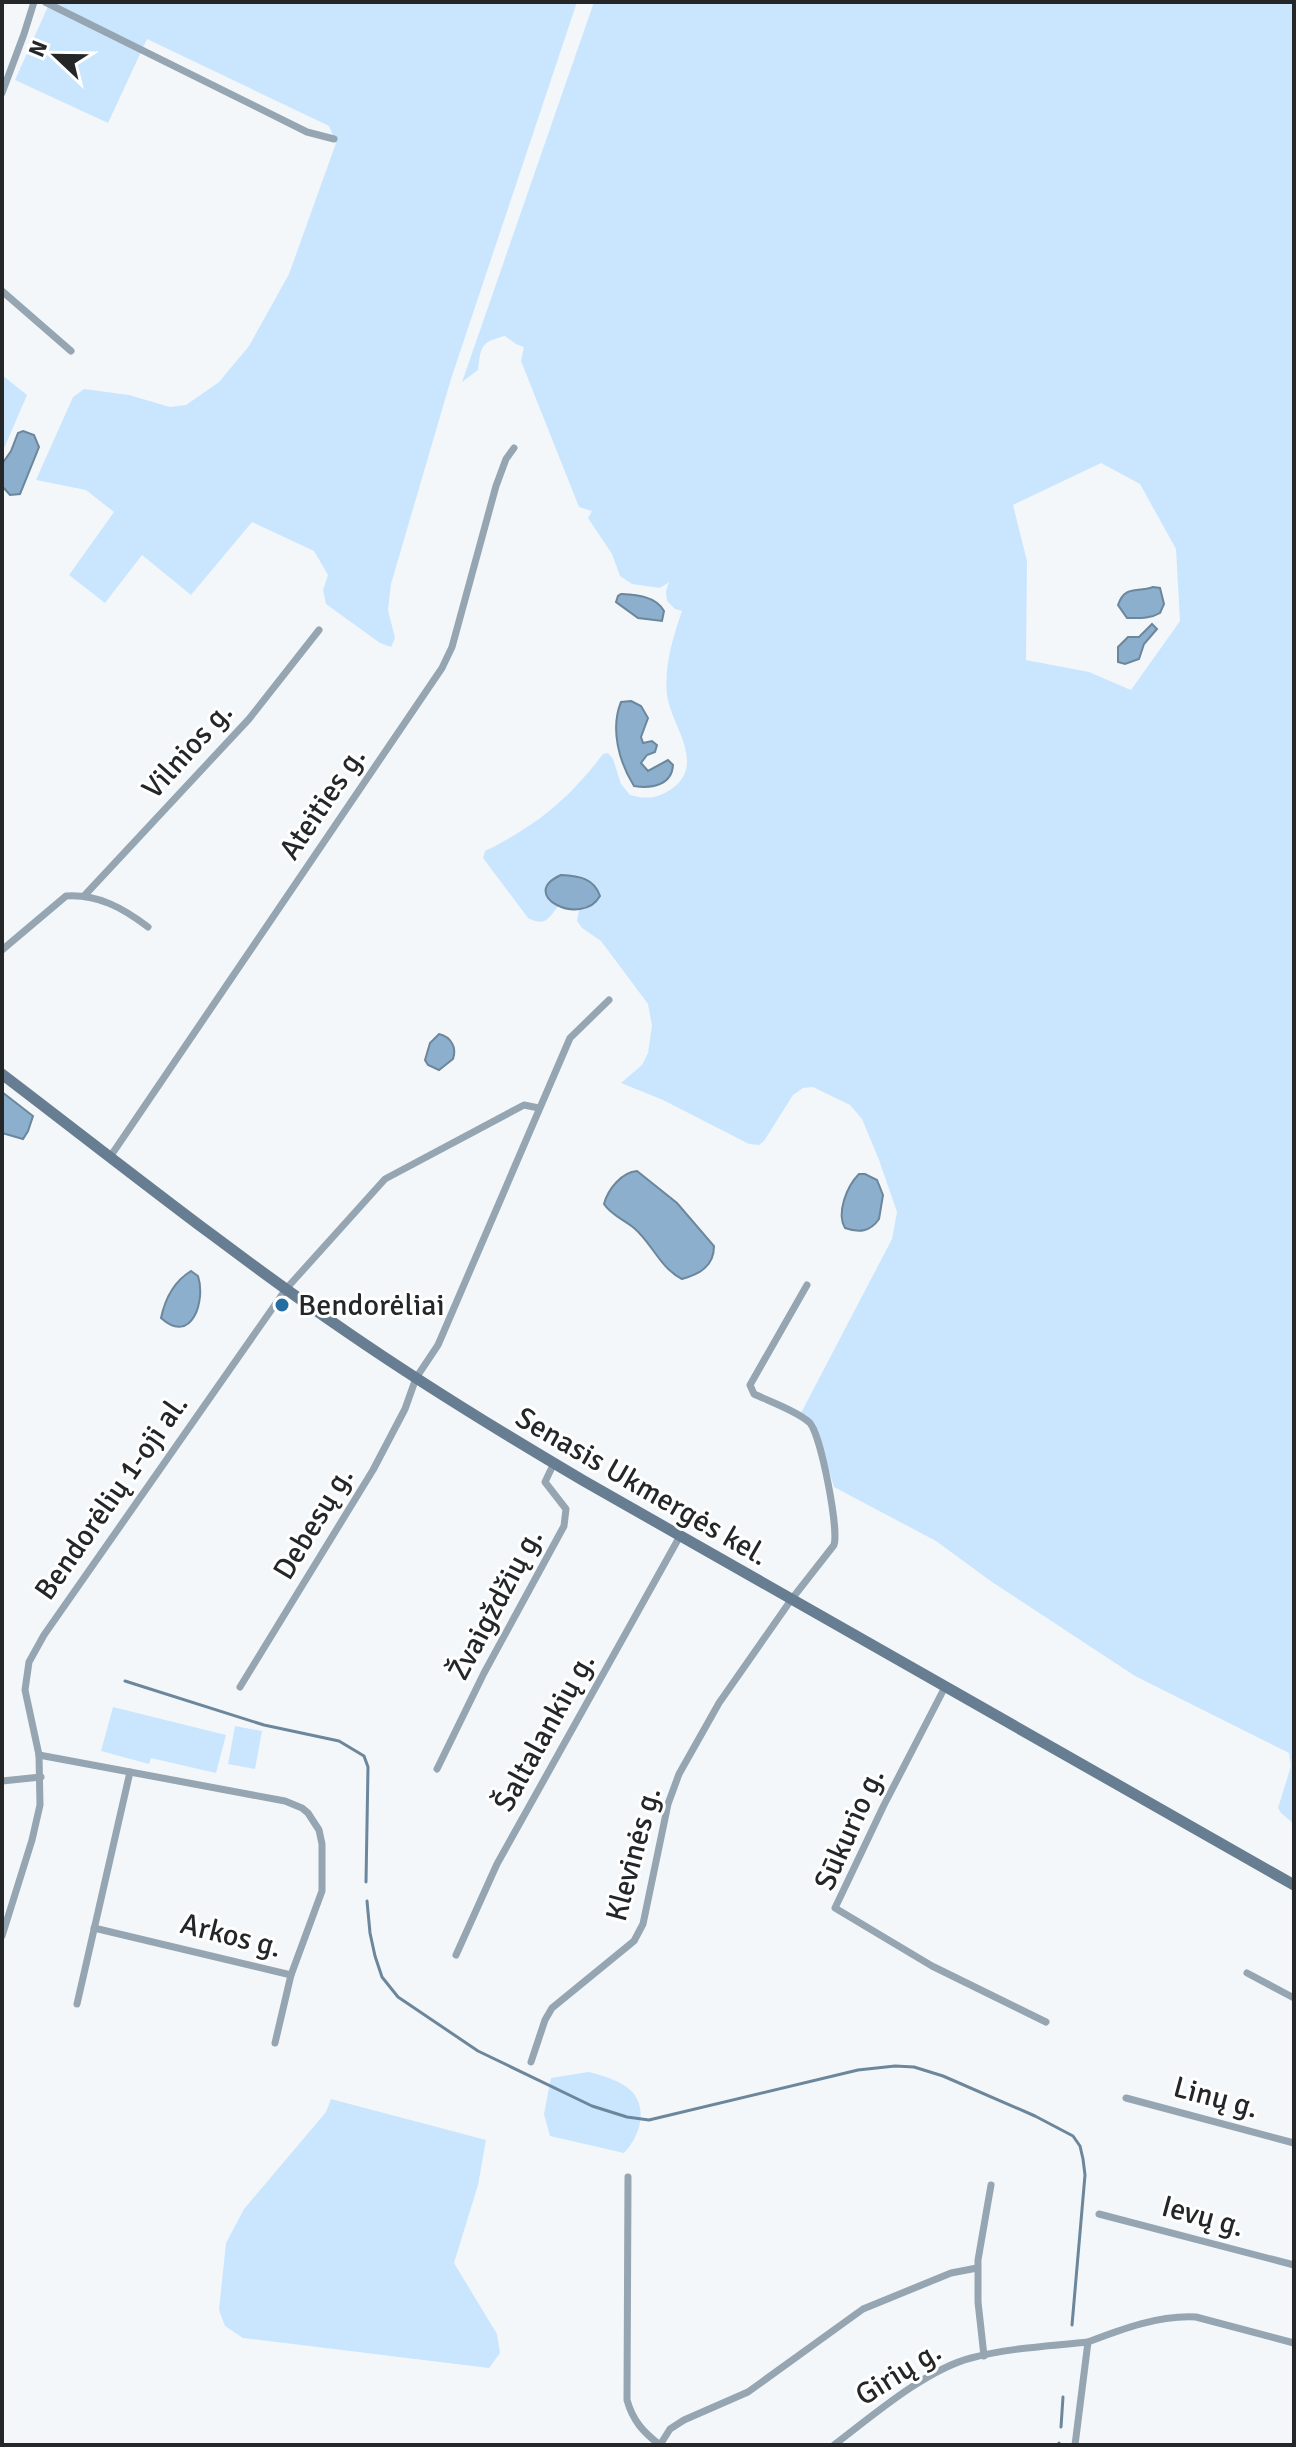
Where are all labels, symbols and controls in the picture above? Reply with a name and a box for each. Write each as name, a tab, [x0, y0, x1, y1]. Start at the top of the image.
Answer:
north arrow	[16, 16, 96, 96]
text: N	[23, 37, 53, 61]
street label: Vilnios g.	[134, 694, 241, 806]
street label: Ateities g.	[271, 740, 374, 867]
place label: Bendorėliai	[298, 1287, 445, 1324]
marker: Bendorėliai	[273, 1296, 291, 1314]
street label: Bendorėlių 1-oji al.	[27, 1387, 196, 1607]
street label: Senasis Ukmergės kel.	[509, 1399, 775, 1574]
street label: Debesų g.	[265, 1460, 362, 1586]
street label: Žvaigždžių g.	[440, 1522, 551, 1686]
street label: Šaltalankių g.	[486, 1646, 603, 1818]
street label: Sūkurio g.	[806, 1762, 893, 1896]
street label: Klevinės g.	[598, 1783, 669, 1925]
street label: Arkos g.	[176, 1905, 285, 1966]
street label: Linų g.	[1169, 2068, 1262, 2127]
street label: Ievų g.	[1158, 2188, 1248, 2245]
street label: Girių g.	[849, 2333, 948, 2414]

